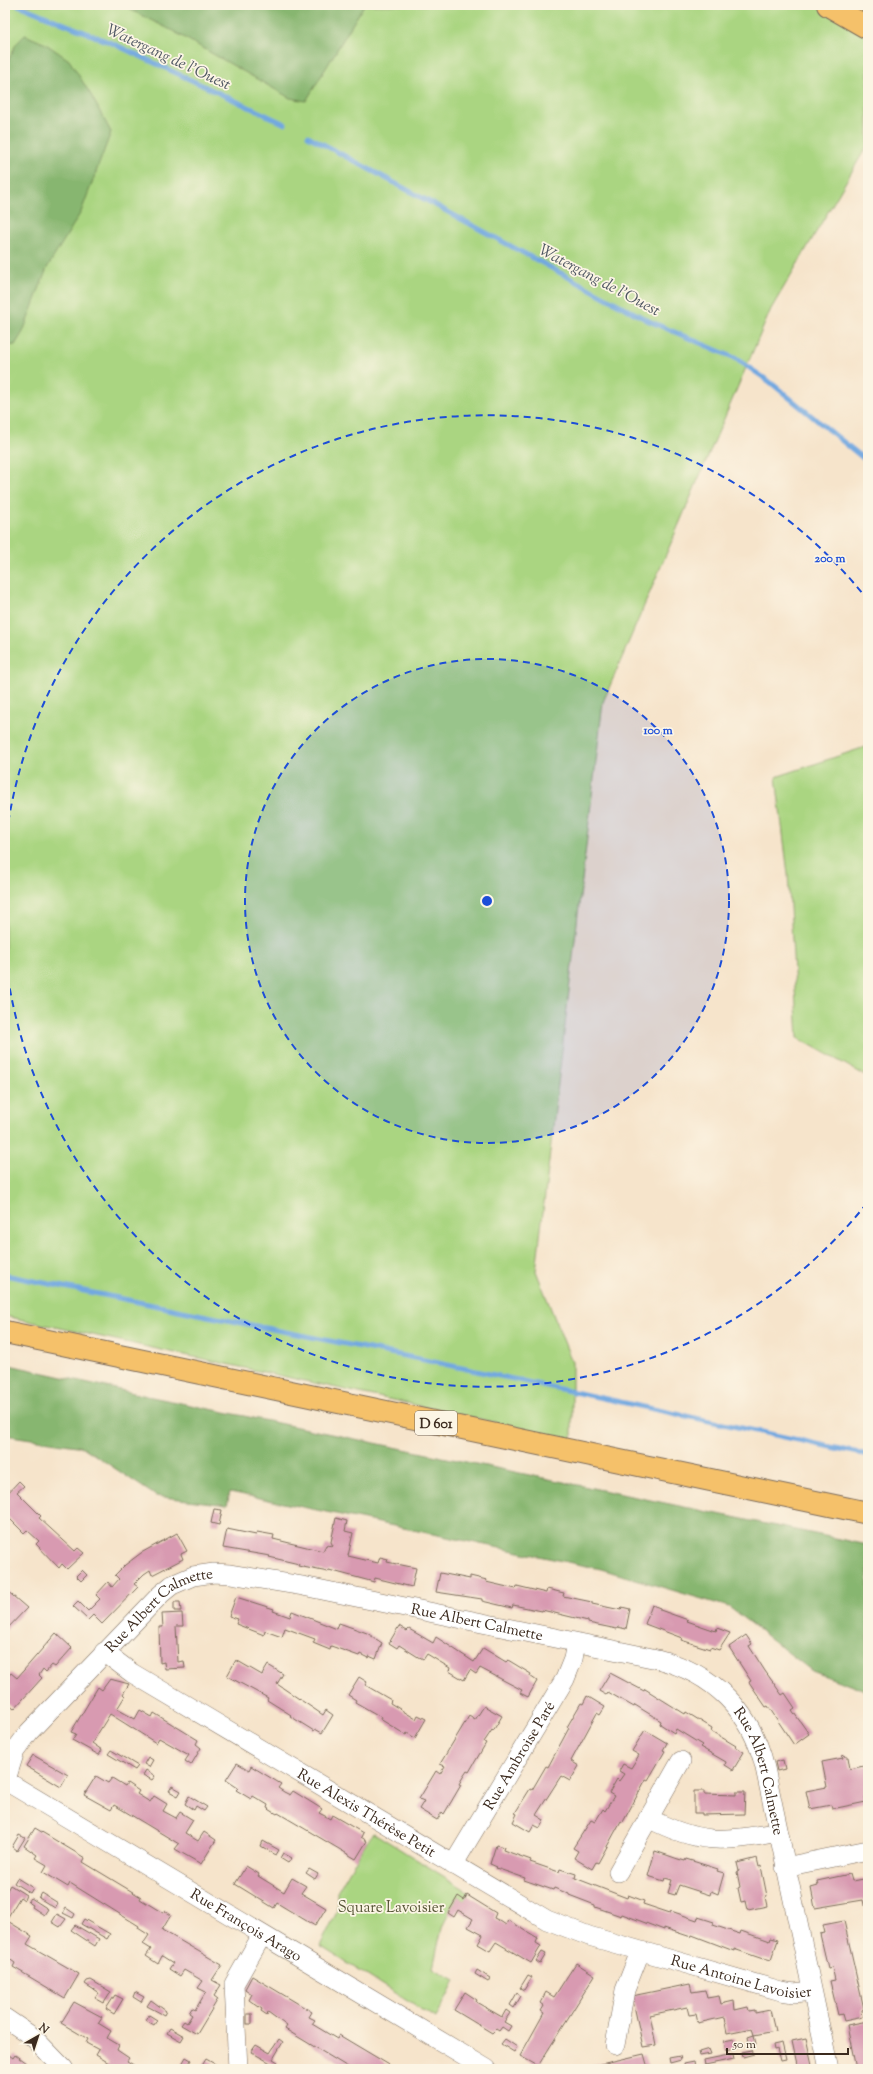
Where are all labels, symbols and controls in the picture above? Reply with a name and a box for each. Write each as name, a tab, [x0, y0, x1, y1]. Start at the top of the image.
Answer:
water label: Watergang de l'Ouest	[102, 19, 234, 97]
water label: Watergang de l'Ouest	[534, 239, 664, 323]
text: 200 m	[815, 550, 845, 568]
text: 100 m	[642, 722, 673, 740]
centre of rings	[480, 894, 494, 908]
road number: D 601	[415, 1411, 457, 1435]
street label: Rue Albert Calmette	[101, 1564, 215, 1658]
street label: Rue Albert Calmette	[409, 1599, 545, 1647]
street label: Rue Ambroise Paré	[479, 1698, 561, 1815]
street label: Rue Albert Calmette	[728, 1703, 788, 1837]
street label: Rue Alexis Thérèse Petit	[293, 1764, 439, 1863]
street label: Rue François Arago	[186, 1885, 305, 1968]
park label: Square Lavoisier	[338, 1898, 445, 1919]
street label: Rue Antoine Lavoisier	[668, 1951, 813, 2005]
north arrow	[18, 2016, 58, 2056]
text: N	[34, 2019, 52, 2038]
scale bar	[727, 2030, 848, 2056]
text: 50 m	[732, 2036, 756, 2054]

